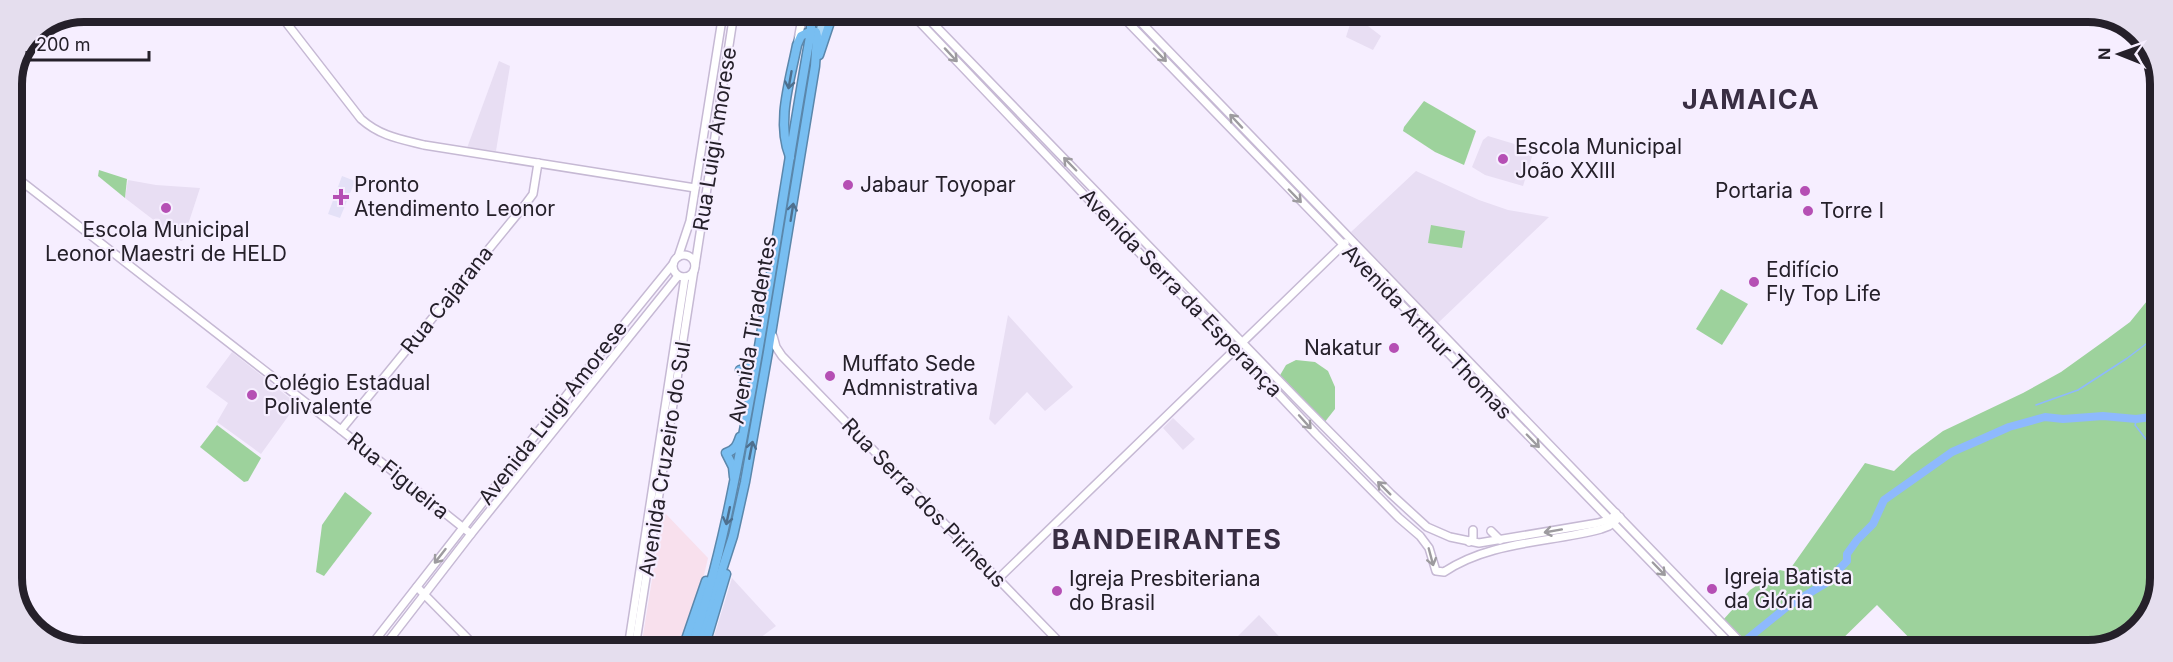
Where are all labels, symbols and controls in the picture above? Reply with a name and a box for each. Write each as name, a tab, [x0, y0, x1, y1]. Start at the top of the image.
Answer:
scale bar	[27, 24, 148, 62]
north arrow	[2089, 24, 2149, 84]
text: 200 m	[36, 34, 91, 55]
street label: Rua Luigi Amorese	[688, 45, 741, 232]
text: N	[2094, 47, 2114, 60]
one-way arrow	[944, 48, 959, 63]
one-way arrow	[1153, 48, 1167, 63]
one-way arrow	[785, 70, 796, 89]
district label: JAMAICA	[1682, 83, 1820, 116]
one-way arrow	[1229, 113, 1243, 128]
place label: Escola Municipal João XXIII	[1515, 134, 1682, 183]
marker: Escola Municipal João XXIII	[1496, 152, 1510, 166]
one-way arrow	[1063, 157, 1078, 172]
place label: Pronto Atendimento Leonor	[354, 172, 555, 221]
place label: Jabaur Toyopar	[860, 172, 1016, 197]
marker: Jabaur Toyopar	[841, 178, 855, 192]
place label: Portaria	[1715, 178, 1793, 203]
street label: Avenida Serra da Esperança	[1075, 183, 1288, 402]
marker: Portaria	[1798, 184, 1812, 198]
marker: Pronto Atendimento Leonor	[332, 188, 350, 206]
one-way arrow	[1288, 188, 1303, 203]
place label: Torre I	[1820, 198, 1884, 223]
marker: Escola Municipal Leonor Maestri de HELD	[159, 201, 173, 215]
one-way arrow	[786, 202, 797, 222]
marker: Torre I	[1801, 204, 1815, 218]
place label: Escola Municipal Leonor Maestri de HELD	[45, 217, 287, 266]
street label: Avenida Tiradentes	[724, 234, 781, 426]
street label: Avenida Arthur Thomas	[1337, 239, 1517, 424]
street label: Rua Cajarana	[396, 241, 498, 359]
place label: Edifício Fly Top Life	[1766, 257, 1881, 306]
marker: Edifício Fly Top Life	[1747, 275, 1761, 289]
street label: Avenida Luigi Amorese	[473, 316, 632, 510]
place label: Nakatur	[1304, 335, 1382, 360]
street label: Avenida Cruzeiro do Sul	[634, 340, 695, 578]
marker: Nakatur	[1387, 341, 1401, 355]
place label: Muffato Sede Admnistrativa	[842, 351, 978, 400]
marker: Muffato Sede Admnistrativa	[823, 369, 837, 383]
place label: Colégio Estadual Polivalente	[264, 370, 430, 419]
marker: Colégio Estadual Polivalente	[245, 388, 259, 402]
street label: Rua Serra dos Pirineus	[837, 413, 1012, 592]
one-way arrow	[1298, 414, 1312, 429]
street label: Rua Figueira	[342, 427, 454, 524]
one-way arrow	[1526, 434, 1541, 449]
one-way arrow	[746, 441, 757, 461]
one-way arrow	[1377, 480, 1392, 495]
one-way arrow	[722, 506, 733, 525]
district label: BANDEIRANTES	[1052, 523, 1282, 556]
one-way arrow	[1544, 525, 1564, 536]
one-way arrow	[1425, 547, 1437, 566]
one-way arrow	[434, 548, 447, 564]
one-way arrow	[1651, 561, 1665, 576]
place label: Igreja Batista da Glória	[1724, 564, 1852, 613]
place label: Igreja Presbiteriana do Brasil	[1069, 566, 1261, 615]
marker: Igreja Batista da Glória	[1705, 582, 1719, 596]
marker: Igreja Presbiteriana do Brasil	[1050, 584, 1064, 598]

